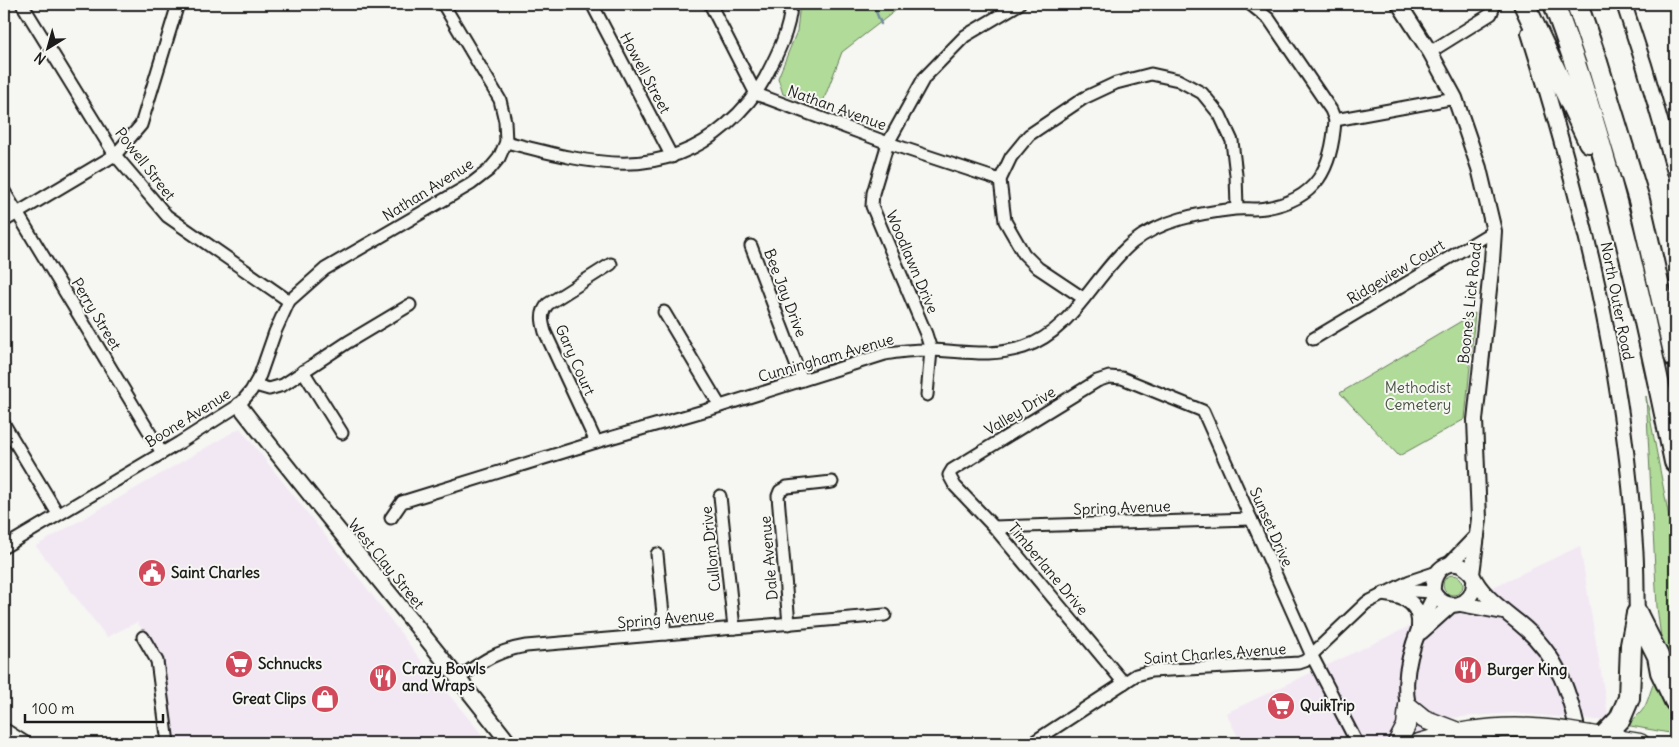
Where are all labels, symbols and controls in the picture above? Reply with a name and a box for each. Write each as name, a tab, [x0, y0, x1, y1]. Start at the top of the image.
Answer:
north arrow	[22, 22, 72, 72]
street label: Howell Street	[616, 29, 675, 117]
text: N	[31, 48, 49, 68]
street label: Nathan Avenue	[785, 81, 889, 134]
street label: Powell Street	[111, 123, 180, 204]
street label: Nathan Avenue	[379, 154, 477, 225]
street label: Woodlawn Drive	[882, 207, 943, 316]
street label: Ridgeview Court	[1344, 235, 1448, 308]
street label: North Outer Road	[1597, 240, 1638, 362]
street label: Boone's Lick Road	[1454, 241, 1485, 365]
street label: Bee Jay Drive	[760, 246, 811, 340]
street label: Perry Street	[67, 274, 125, 353]
street label: Gary Court	[551, 321, 600, 398]
street label: Cunningham Avenue	[756, 329, 896, 386]
park label: Methodist Cemetery	[1385, 378, 1451, 414]
street label: Valley Drive	[981, 382, 1059, 439]
street label: Boone Avenue	[141, 384, 234, 451]
street label: Sunset Drive	[1246, 484, 1297, 569]
street label: Spring Avenue	[1073, 496, 1171, 519]
street label: Cullom Drive	[697, 505, 724, 593]
street label: West Clay Street	[344, 515, 429, 613]
street label: Dale Avenue	[755, 515, 782, 601]
street label: Timberlane Drive	[1004, 519, 1092, 619]
public building icon: Saint Charles	[137, 558, 167, 588]
place label: Saint Charles	[171, 563, 260, 582]
street label: Spring Avenue	[617, 605, 715, 632]
street label: Saint Charles Avenue	[1143, 639, 1287, 668]
supermarket icon: Schnucks	[224, 649, 254, 679]
place label: Schnucks	[258, 654, 322, 673]
restaurant icon: Burger King	[1453, 655, 1483, 685]
place label: Crazy Bowls and Wraps	[402, 659, 486, 696]
place label: Burger King	[1487, 660, 1567, 680]
restaurant icon: Crazy Bowls and Wraps	[368, 663, 398, 693]
shop icon: Great Clips	[310, 684, 340, 714]
place label: Great Clips	[232, 689, 306, 709]
supermarket icon: QuikTrip	[1266, 691, 1296, 721]
scale bar	[25, 692, 162, 724]
place label: QuikTrip	[1300, 696, 1355, 716]
text: 100 m	[32, 699, 74, 718]

